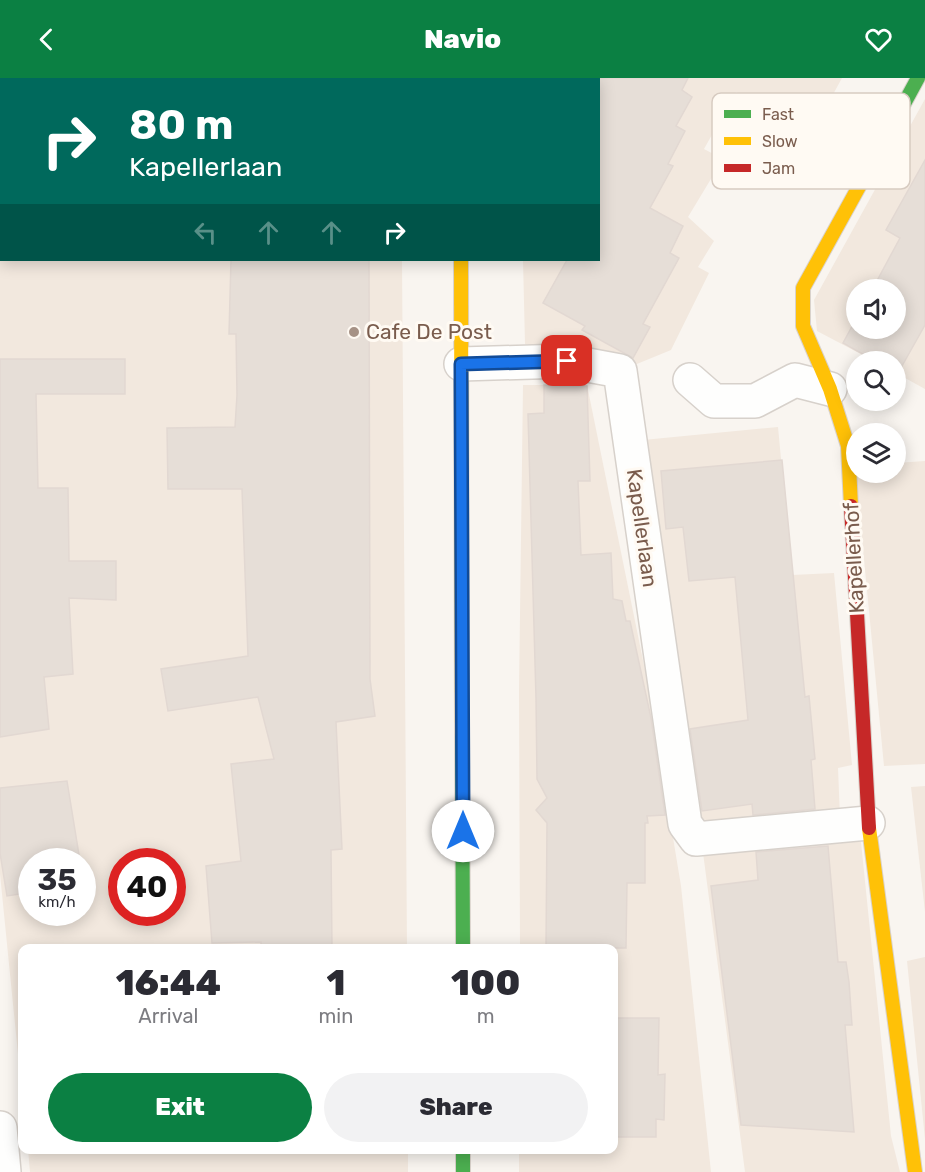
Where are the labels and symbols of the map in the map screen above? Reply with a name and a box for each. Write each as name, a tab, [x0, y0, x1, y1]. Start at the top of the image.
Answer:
legend	[712, 93, 910, 189]
text: Fast	[762, 105, 794, 124]
text: Slow	[762, 132, 798, 151]
text: Jam	[762, 159, 795, 178]
place label: Cafe De Post	[366, 319, 492, 344]
marker: Cafe De Post	[347, 325, 361, 339]
pin	[541, 335, 592, 386]
street label: Kapellerlaan	[622, 467, 663, 589]
street label: Kapellerhof	[838, 502, 869, 614]
position arrow	[431, 799, 495, 863]
speed limit sign: 40	[108, 848, 186, 926]

